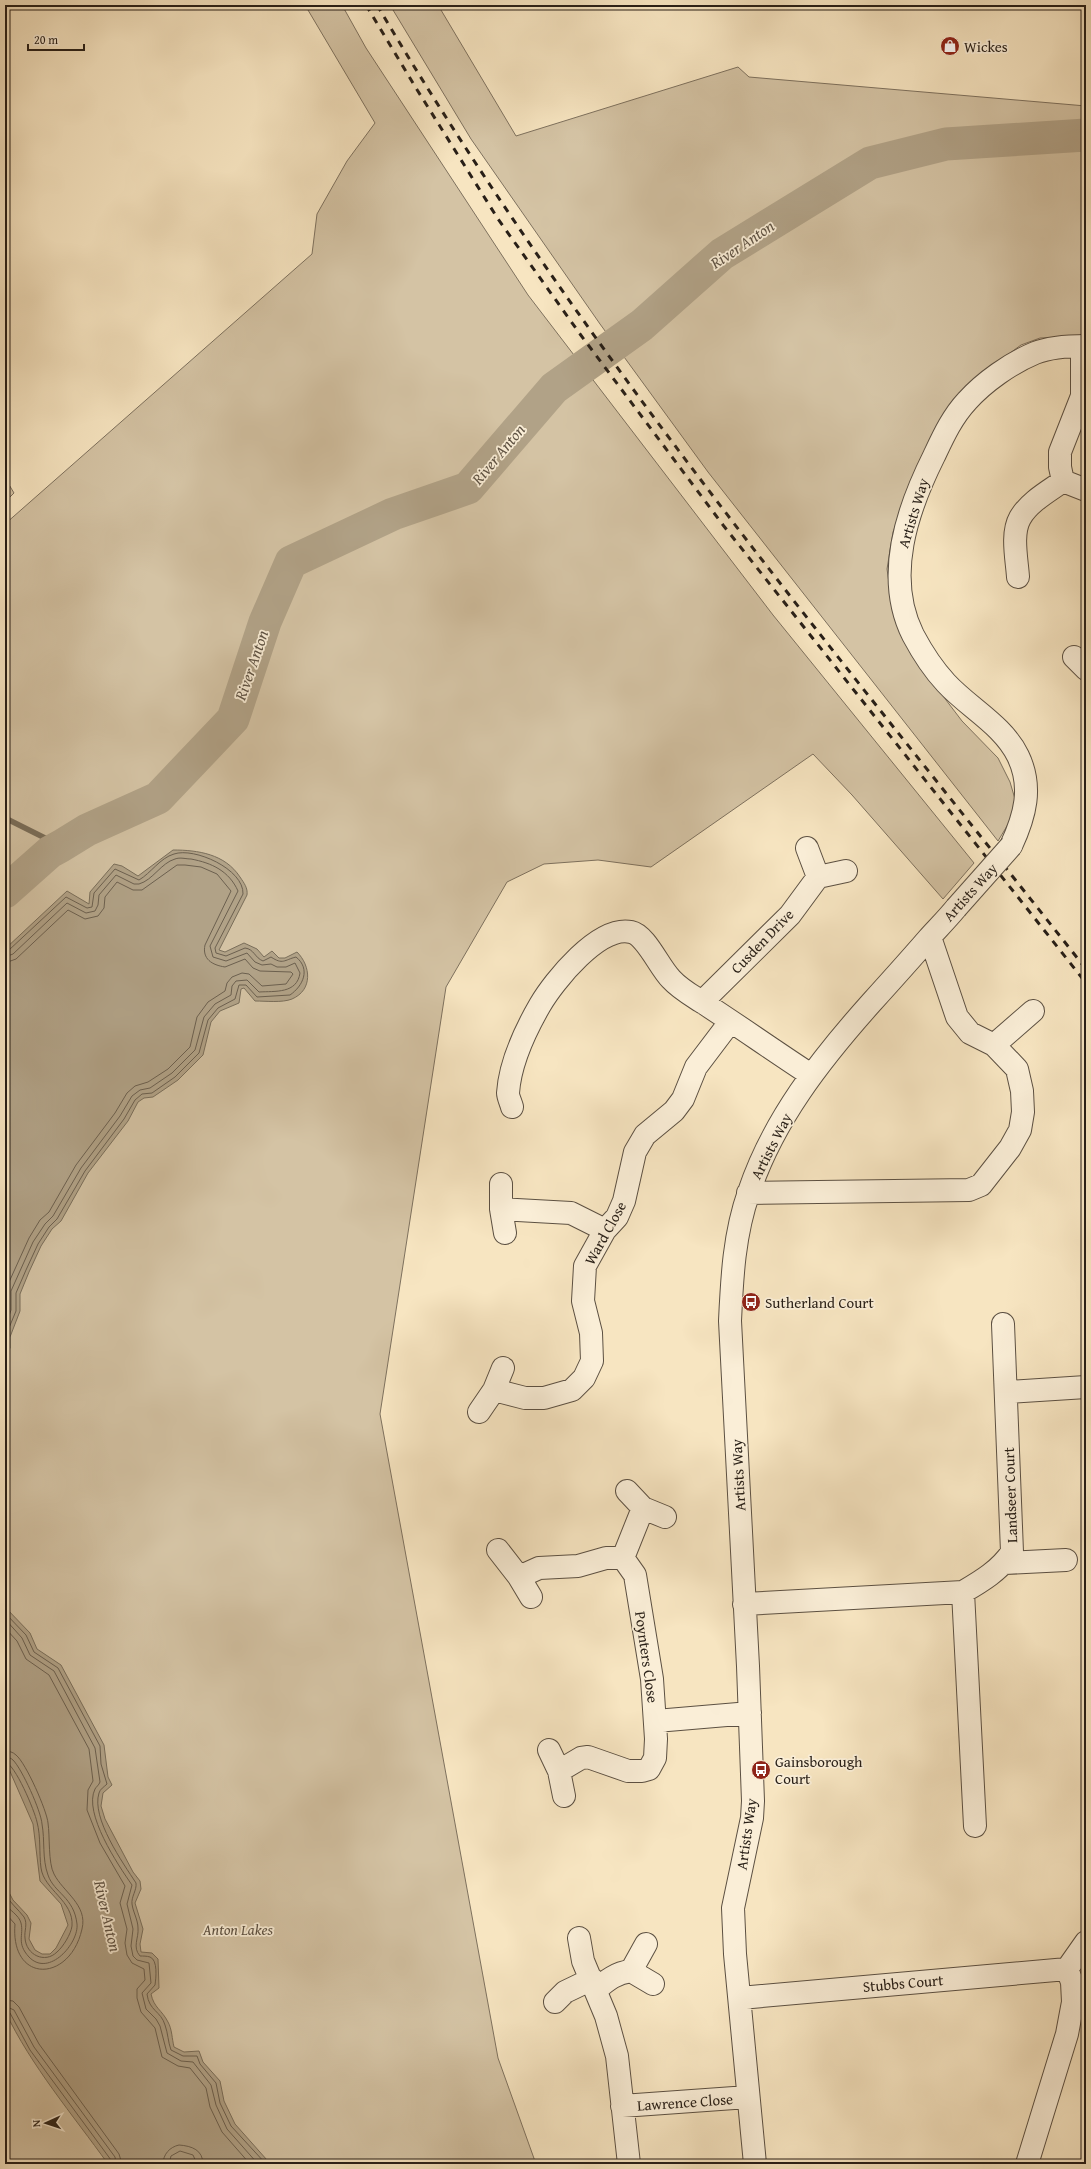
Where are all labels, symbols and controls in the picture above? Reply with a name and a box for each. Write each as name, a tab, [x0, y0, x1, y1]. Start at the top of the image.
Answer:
scale bar	[28, 26, 84, 52]
text: 20 m	[34, 31, 58, 48]
shop icon: Wickes	[939, 35, 961, 57]
place label: Wickes	[964, 36, 1008, 57]
water label: River Anton	[704, 214, 779, 275]
water label: River Anton	[465, 418, 531, 490]
street label: Artists Way	[892, 475, 934, 551]
water label: River Anton	[228, 627, 274, 704]
street label: Artists Way	[938, 858, 1002, 926]
street label: Cusden Drive	[726, 904, 798, 978]
street label: Artists Way	[745, 1109, 797, 1183]
street label: Ward Close	[579, 1197, 631, 1269]
bus stop icon: Sutherland Court	[740, 1291, 762, 1313]
place label: Sutherland Court	[765, 1292, 875, 1313]
street label: Artists Way	[726, 1438, 750, 1512]
street label: Landseer Court	[998, 1446, 1022, 1543]
street label: Poynters Close	[630, 1610, 664, 1704]
place label: Gainsborough Court	[775, 1751, 863, 1789]
bus stop icon: Gainsborough Court	[750, 1759, 772, 1781]
street label: Artists Way	[731, 1796, 761, 1871]
water label: River Anton	[88, 1877, 128, 1954]
park label: Anton Lakes	[202, 1919, 274, 1940]
street label: Stubbs Court	[862, 1969, 945, 1997]
street label: Lawrence Close	[636, 2088, 734, 2116]
north arrow	[26, 2103, 66, 2143]
text: N	[28, 2119, 44, 2128]

